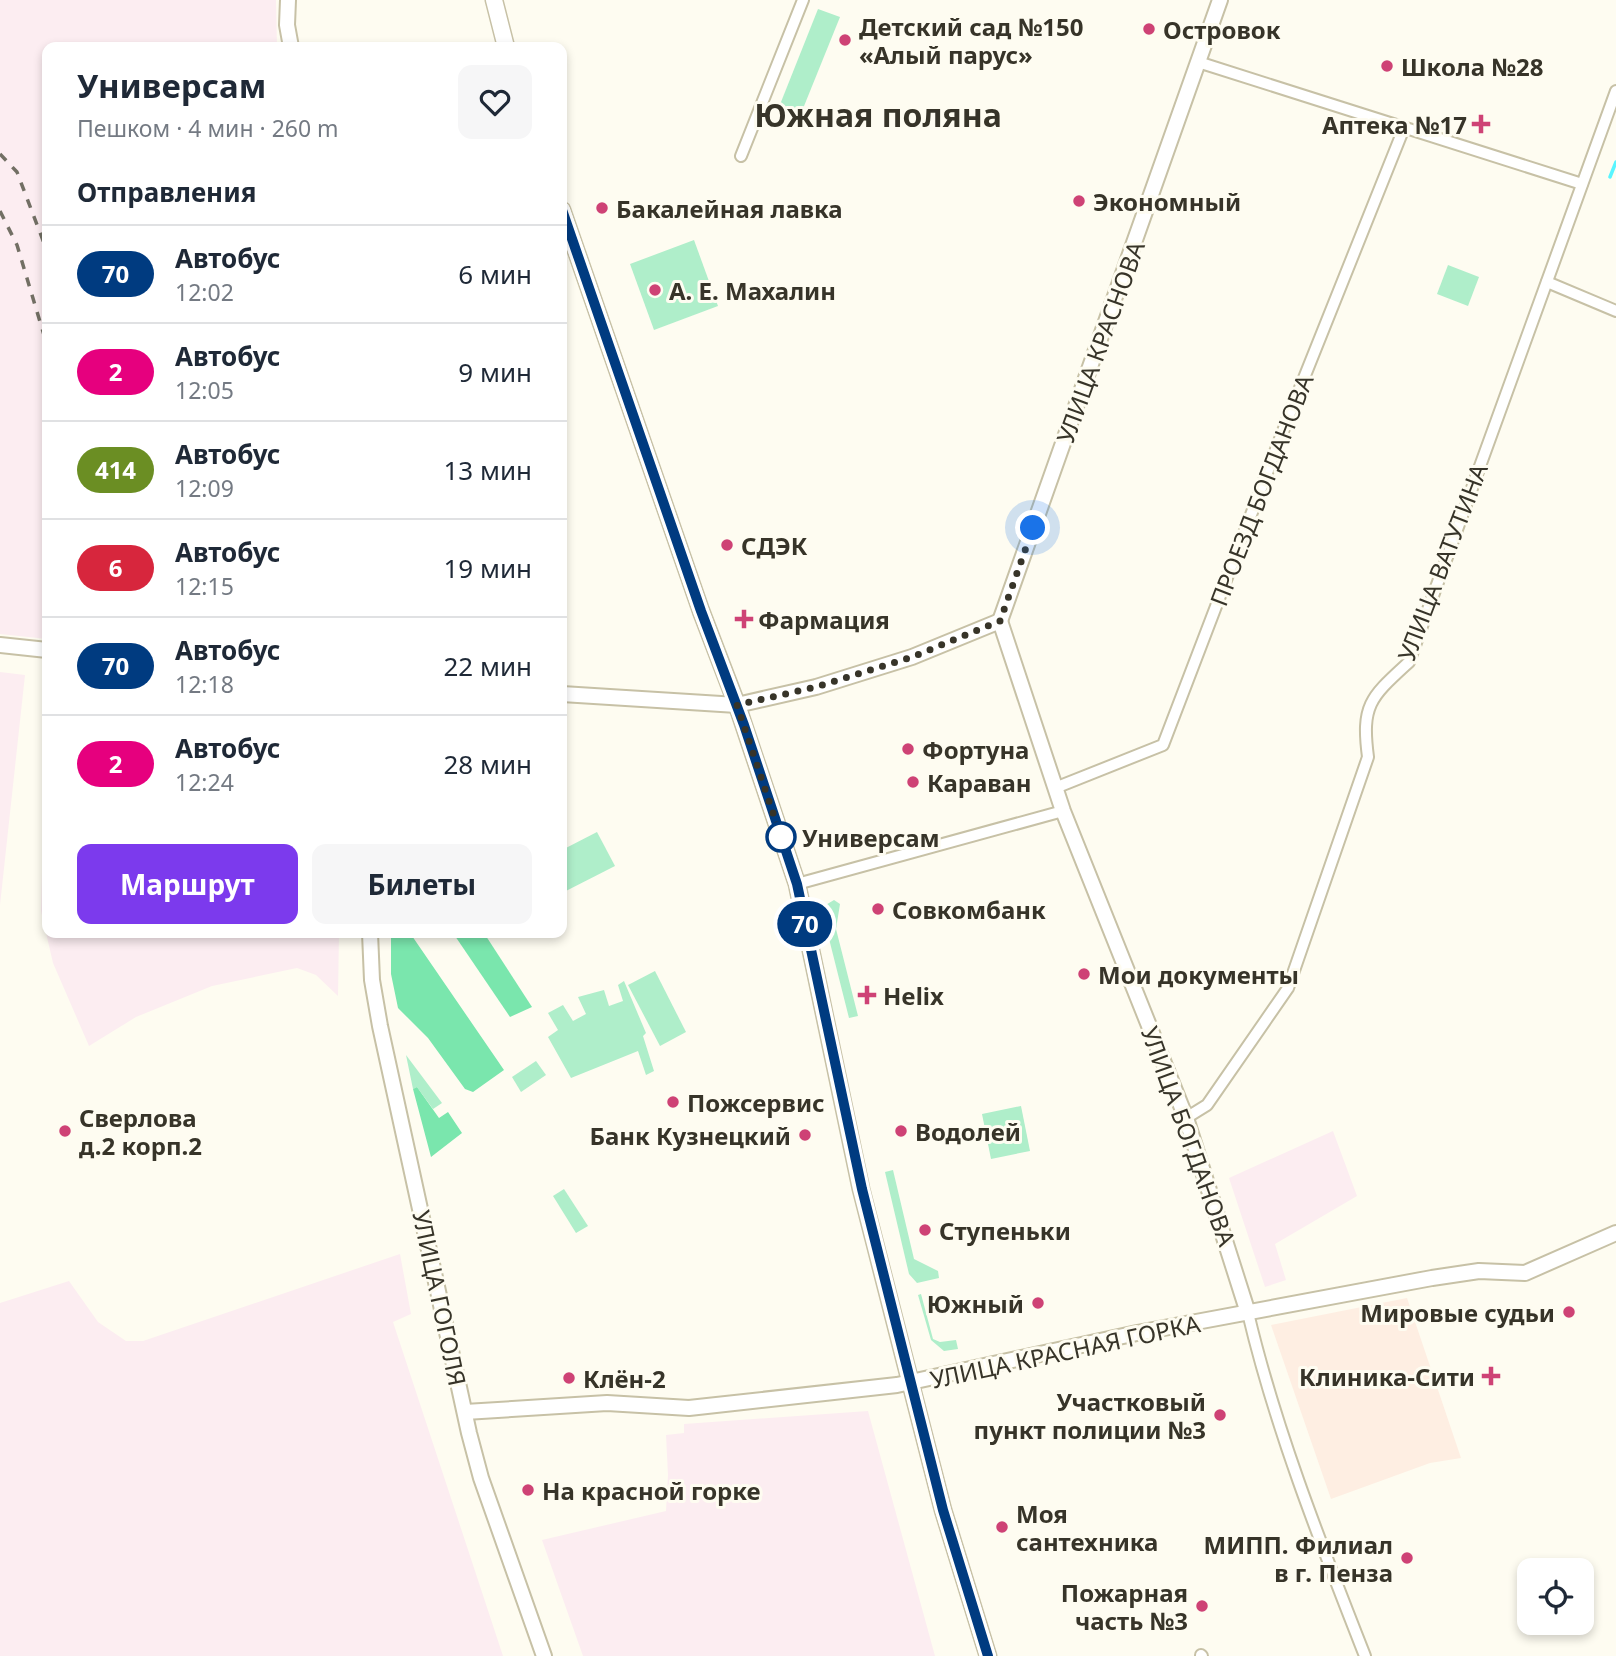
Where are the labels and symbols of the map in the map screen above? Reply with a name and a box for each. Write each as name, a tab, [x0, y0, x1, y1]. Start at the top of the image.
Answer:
place label: Детский сад №150 «Алый парус»	[859, 10, 1084, 71]
place label: Островок	[1163, 13, 1281, 46]
marker: Островок	[1141, 21, 1157, 37]
marker: Детский сад №150 «Алый парус»	[837, 32, 853, 48]
place label: Школа №28	[1401, 50, 1543, 83]
marker: Школа №28	[1379, 58, 1395, 74]
district label: Южная поляна	[754, 93, 1002, 136]
place label: Аптека №17	[1322, 108, 1467, 141]
marker: Аптека №17	[1473, 116, 1489, 132]
place label: Экономный	[1093, 185, 1241, 218]
place label: Бакалейная лавка	[616, 192, 843, 225]
marker: Экономный	[1071, 193, 1087, 209]
marker: Бакалейная лавка	[594, 200, 610, 216]
street label: УЛИЦА КРАСНОВА	[1048, 236, 1152, 447]
place label: А. Е. Махалин	[669, 274, 836, 307]
marker: А. Е. Махалин	[647, 282, 663, 298]
street label: ПРОЕЗД БОГДАНОВА	[1202, 369, 1321, 611]
street label: УЛИЦА ВАТУТИНА	[1389, 458, 1495, 665]
your location	[1015, 510, 1050, 545]
place label: СДЭК	[741, 529, 808, 562]
marker: СДЭК	[719, 537, 735, 553]
place label: Фармация	[758, 603, 890, 636]
marker: Фармация	[736, 611, 752, 627]
place label: Фортуна	[922, 733, 1029, 766]
marker: Фортуна	[900, 741, 916, 757]
place label: Караван	[927, 766, 1032, 799]
marker: Караван	[905, 774, 921, 790]
place label: Универсам	[802, 821, 940, 854]
marker: Универсам	[766, 822, 796, 852]
place label: Совкомбанк	[892, 893, 1046, 926]
line badge: 70	[774, 901, 836, 947]
marker: Совкомбанк	[870, 901, 886, 917]
place label: Мои документы	[1098, 958, 1299, 991]
marker: Мои документы	[1076, 966, 1092, 982]
place label: Helix	[883, 979, 944, 1012]
marker: Helix	[857, 985, 877, 1005]
street label: УЛИЦА БОГДАНОВА	[1134, 1022, 1244, 1251]
place label: Пожсервис	[687, 1086, 825, 1119]
marker: Пожсервис	[665, 1094, 681, 1110]
place label: Сверлова д.2 корп.2	[79, 1101, 202, 1162]
place label: Водолей	[915, 1115, 1021, 1148]
place label: Банк Кузнецкий	[589, 1119, 791, 1152]
marker: Сверлова д.2 корп.2	[57, 1123, 73, 1139]
marker: Водолей	[893, 1123, 909, 1139]
marker: Банк Кузнецкий	[797, 1127, 813, 1143]
street label: УЛИЦА ГОГОЛЯ	[405, 1207, 475, 1389]
place label: Ступеньки	[939, 1214, 1071, 1247]
marker: Ступеньки	[917, 1222, 933, 1238]
place label: Южный	[927, 1287, 1024, 1320]
marker: Южный	[1030, 1295, 1046, 1311]
place label: Мировые судьи	[1360, 1296, 1555, 1329]
marker: Мировые судьи	[1561, 1304, 1577, 1320]
street label: УЛИЦА КРАСНАЯ ГОРКА	[927, 1306, 1204, 1396]
place label: Клиника-Сити	[1299, 1360, 1475, 1393]
place label: Клён-2	[583, 1362, 666, 1395]
marker: Клиника-Сити	[1481, 1366, 1501, 1386]
marker: Клён-2	[561, 1370, 577, 1386]
place label: Участковый пункт полиции №3	[974, 1385, 1206, 1446]
marker: Участковый пункт полиции №3	[1212, 1407, 1228, 1423]
place label: На красной горке	[542, 1474, 761, 1507]
marker: На красной горке	[520, 1482, 536, 1498]
place label: Моя сантехника	[1016, 1497, 1158, 1558]
marker: Моя сантехника	[994, 1519, 1010, 1535]
place label: МИПП. Филиал в г. Пенза	[1204, 1528, 1393, 1589]
marker: МИПП. Филиал в г. Пенза	[1399, 1550, 1415, 1566]
place label: Пожарная часть №3	[1061, 1576, 1188, 1637]
marker: Пожарная часть №3	[1194, 1598, 1210, 1614]

